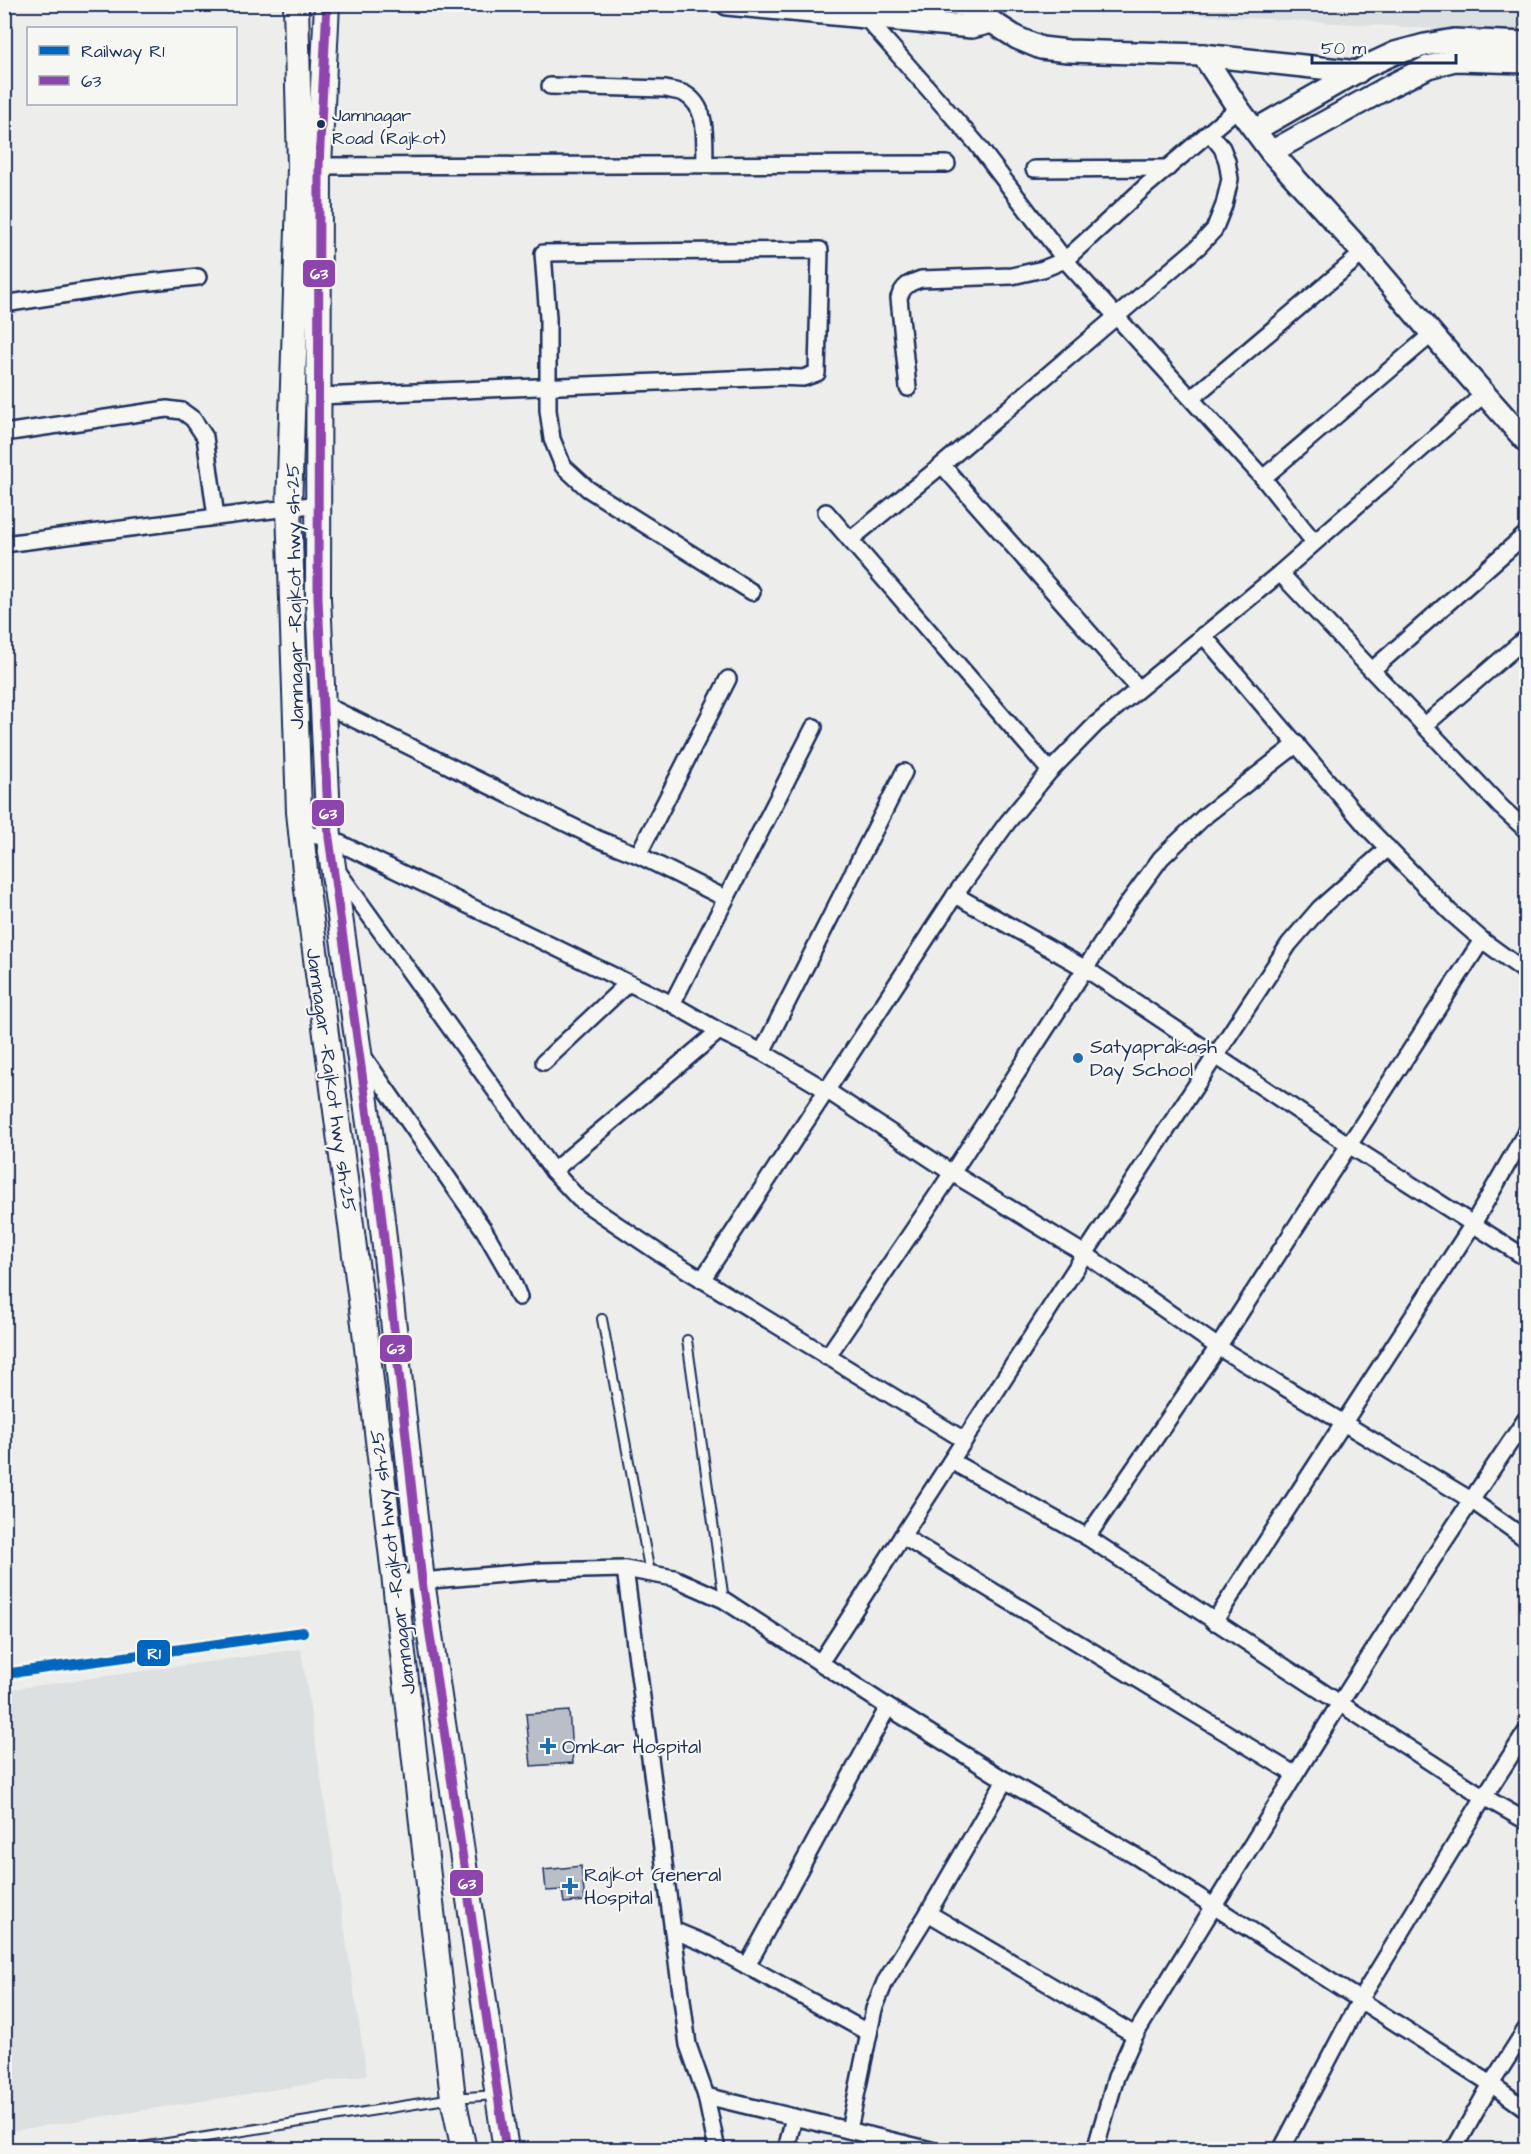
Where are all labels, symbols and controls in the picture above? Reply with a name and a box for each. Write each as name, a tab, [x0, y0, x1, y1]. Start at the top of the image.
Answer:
legend	[27, 27, 237, 105]
scale bar	[1312, 27, 1456, 65]
text: 50 m	[1321, 36, 1366, 61]
text: Railway R1	[81, 39, 164, 65]
text: 63	[81, 69, 101, 94]
place label: Jamnagar Road (Rajkot)	[332, 103, 446, 151]
marker: Jamnagar Road (Rajkot)	[315, 118, 327, 130]
line badge: 63	[302, 259, 336, 288]
text: 63	[310, 263, 329, 285]
street label: Jamnagar -Rajkot hwy sh-25	[279, 462, 312, 730]
line badge: 63	[311, 799, 345, 827]
text: 63	[319, 803, 338, 825]
street label: Jamnagar -Rajkot hwy sh-25	[298, 946, 363, 1214]
place label: Satyaprakash Day School	[1090, 1033, 1217, 1085]
marker: Satyaprakash Day School	[1071, 1051, 1085, 1065]
line badge: 63	[379, 1334, 413, 1363]
text: 63	[387, 1338, 406, 1360]
street label: Jamnagar -Rajkot hwy sh-25	[363, 1428, 424, 1696]
line badge: R1	[136, 1639, 171, 1667]
text: R1	[147, 1643, 162, 1665]
place label: Omkar Hospital	[562, 1733, 701, 1761]
marker: Omkar Hospital	[539, 1737, 557, 1755]
place label: Rajkot General Hospital	[584, 1861, 721, 1912]
line badge: 63	[449, 1869, 484, 1897]
text: 63	[458, 1873, 477, 1895]
marker: Rajkot General Hospital	[561, 1877, 579, 1895]

